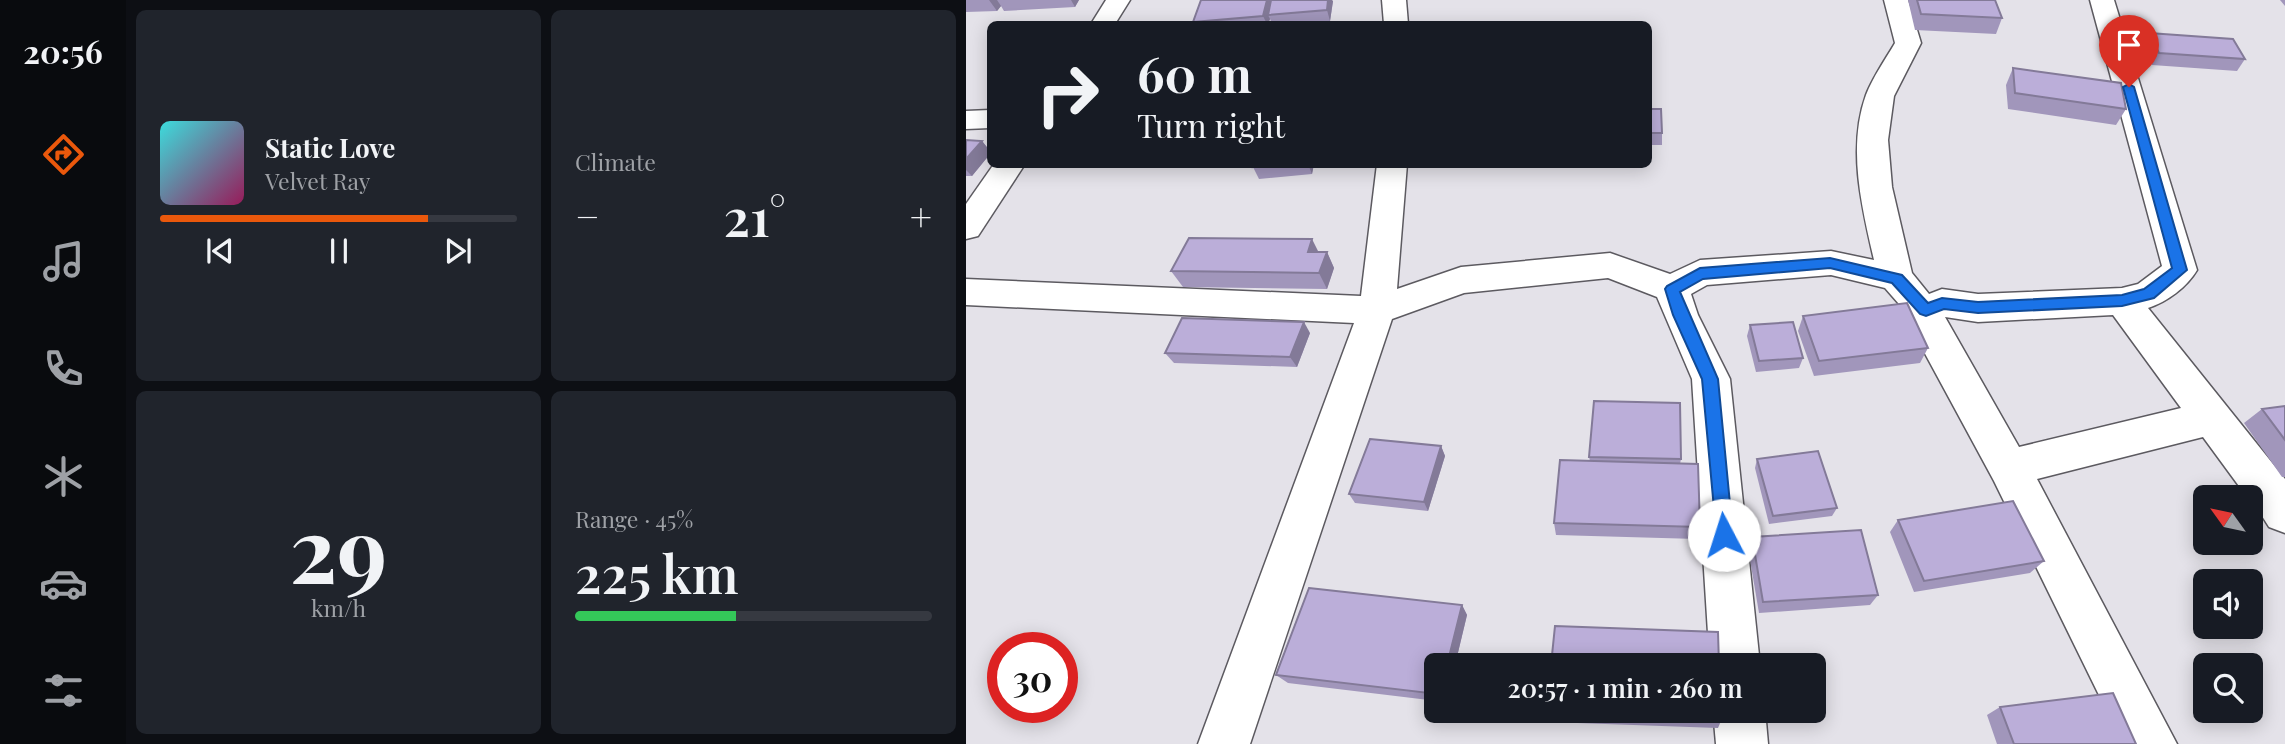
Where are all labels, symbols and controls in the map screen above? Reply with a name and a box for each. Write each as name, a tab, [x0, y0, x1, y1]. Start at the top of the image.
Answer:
pin	[2099, 15, 2159, 87]
icon: arrive	[2110, 26, 2148, 64]
text: 20:56	[23, 29, 103, 72]
text: 60 m	[1137, 40, 1252, 105]
icon: right	[1022, 49, 1113, 140]
text: Turn right	[1137, 103, 1285, 146]
icon: directions	[39, 130, 88, 179]
text: Static Love	[265, 130, 395, 165]
text: Climate	[575, 146, 656, 177]
text: Velvet Ray	[265, 165, 370, 196]
text: 21°	[723, 181, 786, 250]
text: −	[575, 190, 600, 241]
text: +	[910, 190, 932, 241]
icon: previous	[201, 232, 239, 270]
icon: pause	[320, 232, 358, 270]
icon: next	[439, 232, 477, 270]
icon: music	[39, 237, 88, 286]
icon: phone	[39, 344, 88, 393]
icon: climate	[39, 452, 88, 501]
north arrow	[2193, 485, 2263, 555]
map controls	[2193, 485, 2263, 723]
text: 29	[290, 486, 387, 607]
position arrow	[1687, 498, 1761, 572]
text: Range · 45%	[575, 503, 693, 534]
text: 225 km	[575, 538, 738, 607]
icon: car	[39, 559, 88, 608]
button: sound	[2193, 569, 2263, 639]
text: km/h	[311, 592, 366, 623]
speed limit sign: 30	[987, 632, 1078, 723]
button: search	[2193, 653, 2263, 723]
icon: filters	[39, 666, 88, 715]
text: 20:57 · 1 min · 260 m	[1507, 670, 1743, 705]

